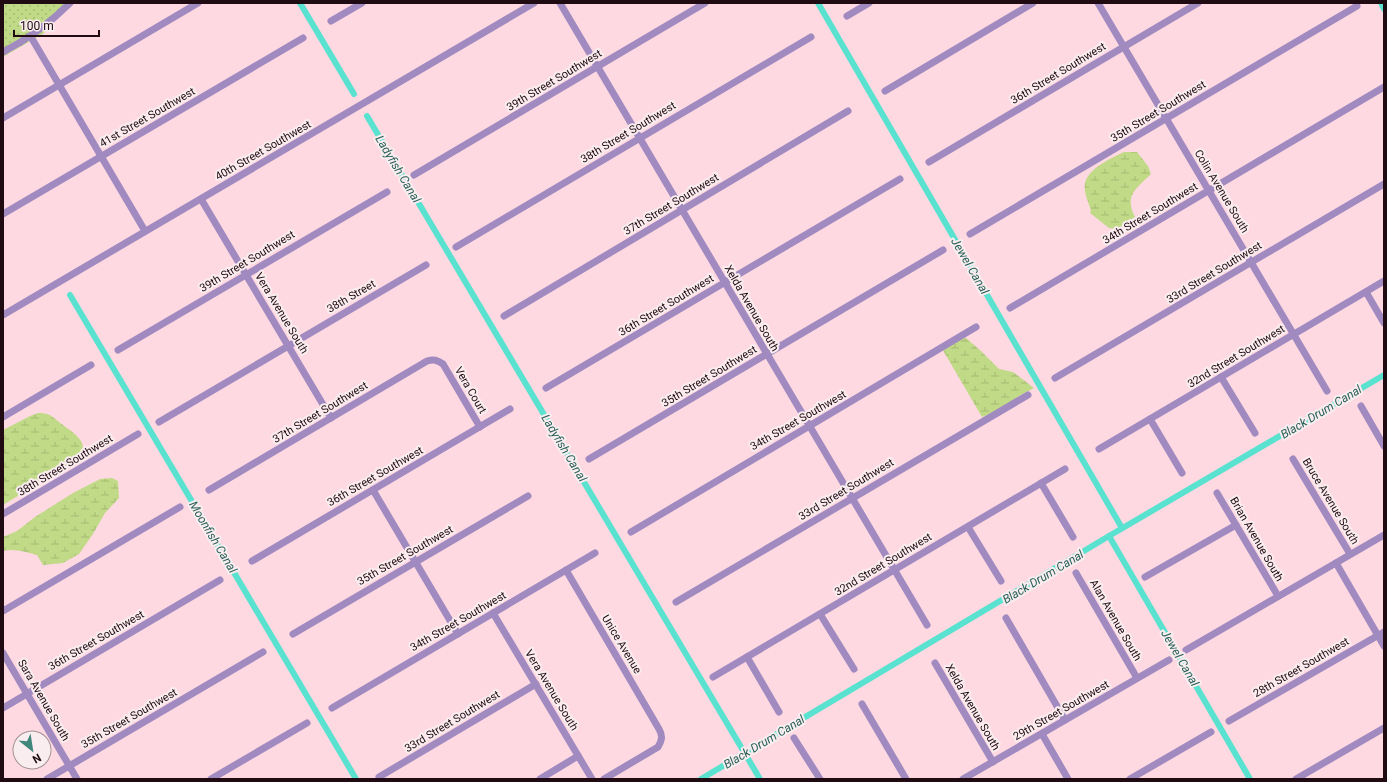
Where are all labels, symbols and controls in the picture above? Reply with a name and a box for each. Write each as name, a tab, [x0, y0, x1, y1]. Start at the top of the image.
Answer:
scale bar	[14, 12, 99, 38]
text: 100 m	[20, 19, 54, 33]
street label: 36th Street Southwest	[1008, 40, 1108, 107]
street label: 39th Street Southwest	[504, 47, 604, 114]
street label: 35th Street Southwest	[1108, 78, 1208, 145]
street label: 41st Street Southwest	[97, 85, 198, 150]
street label: 38th Street Southwest	[578, 99, 678, 166]
street label: 40th Street Southwest	[213, 118, 314, 183]
water label: Ladyfish Canal	[372, 133, 424, 205]
street label: Colin Avenue South	[1192, 147, 1252, 235]
street label: 37th Street Southwest	[621, 171, 721, 238]
street label: 34th Street Southwest	[1100, 180, 1200, 247]
street label: 39th Street Southwest	[197, 228, 297, 295]
water label: Jewel Canal	[948, 235, 992, 297]
street label: 33rd Street Southwest	[1164, 239, 1264, 306]
street label: Xelda Avenue South	[722, 263, 782, 354]
street label: Vera Avenue South	[252, 270, 311, 356]
street label: 36th Street Southwest	[616, 272, 716, 339]
street label: 38th Street	[325, 277, 378, 316]
street label: 32nd Street Southwest	[1185, 322, 1288, 391]
street label: 35th Street Southwest	[659, 343, 759, 410]
street label: Vera Court	[452, 365, 489, 416]
street label: 37th Street Southwest	[270, 379, 370, 446]
water label: Black Drum Canal	[1278, 382, 1364, 442]
street label: 34th Street Southwest	[748, 388, 849, 453]
water label: Ladyfish Canal	[538, 412, 590, 484]
street label: 38th Street Southwest	[15, 432, 115, 499]
street label: 36th Street Southwest	[325, 444, 426, 509]
street label: 33rd Street Southwest	[796, 456, 896, 523]
street label: Bruce Avenue South	[1300, 456, 1361, 547]
street label: Brian Avenue South	[1227, 495, 1286, 584]
water label: Moonfish Canal	[186, 499, 240, 576]
street label: 35th Street Southwest	[355, 523, 456, 588]
street label: 32nd Street Southwest	[832, 530, 935, 599]
water label: Black Drum Canal	[1000, 547, 1086, 607]
street label: Alan Avenue South	[1087, 577, 1144, 663]
street label: 34th Street Southwest	[408, 589, 509, 654]
street label: 36th Street Southwest	[46, 608, 147, 673]
street label: Unice Avenue	[599, 613, 644, 676]
water label: Jewel Canal	[1158, 627, 1202, 689]
street label: 28th Street Southwest	[1251, 635, 1352, 700]
street label: Vera Avenue South	[522, 647, 581, 733]
street label: Sara Avenue South	[15, 657, 72, 743]
street label: Xelda Avenue South	[943, 662, 1003, 753]
street label: 29th Street Southwest	[1011, 678, 1112, 743]
street label: 35th Street Southwest	[79, 686, 180, 751]
street label: 33rd Street Southwest	[402, 688, 502, 755]
water label: Black Drum Canal	[721, 712, 807, 772]
north arrow	[12, 730, 52, 770]
text: N	[30, 751, 43, 766]

